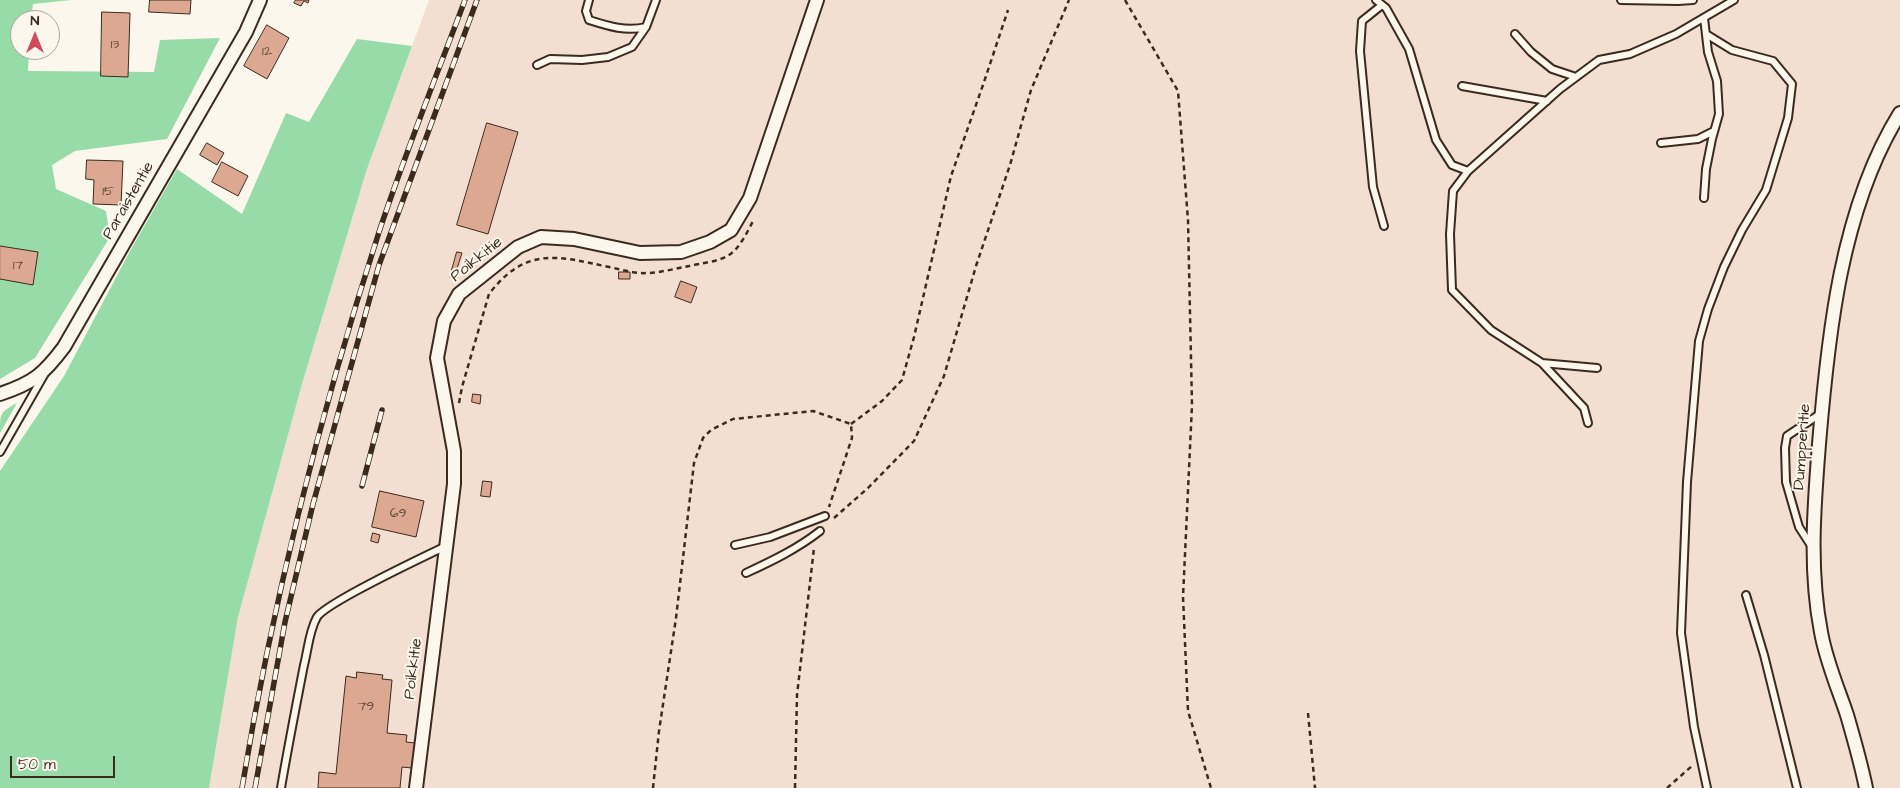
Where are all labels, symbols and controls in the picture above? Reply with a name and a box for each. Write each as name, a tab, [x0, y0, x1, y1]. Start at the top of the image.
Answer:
north arrow	[10, 10, 60, 60]
text: N	[31, 11, 39, 31]
house number: 13	[111, 37, 119, 53]
house number: 12	[262, 44, 272, 60]
street label: Paraistentie	[99, 159, 159, 243]
house number: 15	[102, 184, 114, 200]
street label: Poikkitie	[447, 233, 507, 287]
house number: 17	[13, 258, 23, 274]
street label: Dumpperitie	[1790, 403, 1816, 491]
house number: 69	[390, 506, 406, 522]
street label: Poikkitie	[401, 637, 427, 701]
house number: 79	[358, 699, 374, 715]
scale bar	[12, 746, 118, 778]
text: 50 m	[18, 754, 56, 775]

